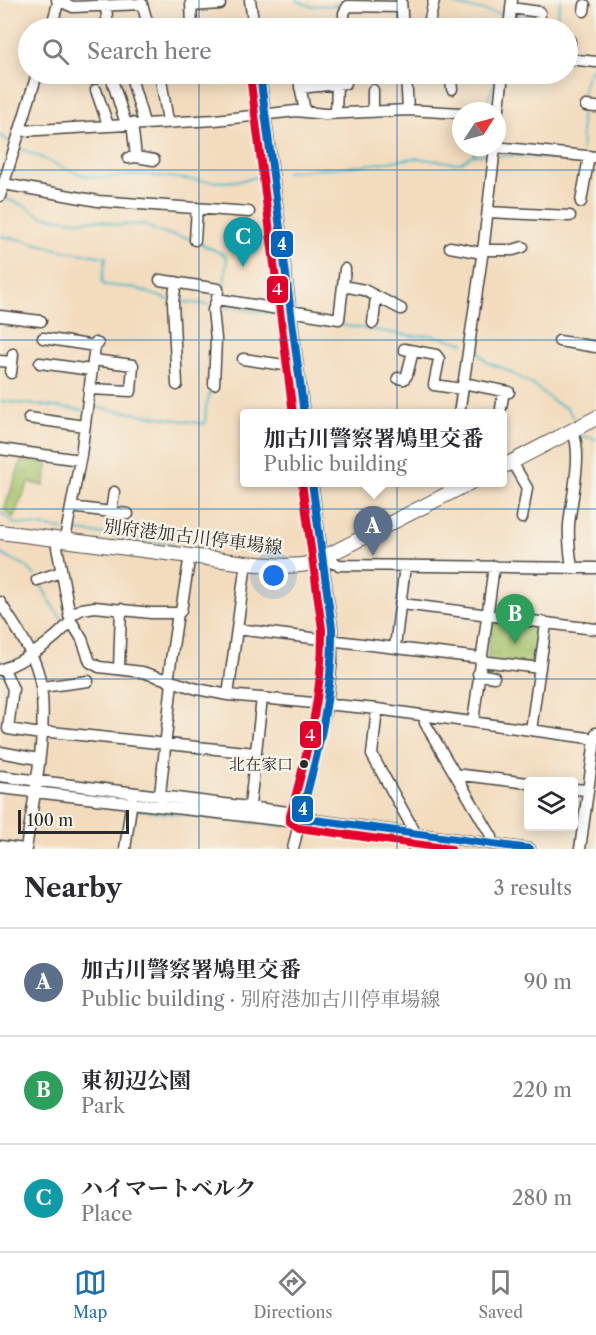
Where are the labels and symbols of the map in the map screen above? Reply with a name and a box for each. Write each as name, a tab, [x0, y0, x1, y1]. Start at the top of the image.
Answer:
north arrow	[452, 102, 506, 156]
pin: C	[224, 218, 262, 267]
line badge: 4	[270, 230, 294, 258]
text: 4	[277, 234, 287, 254]
line badge: ４	[266, 275, 289, 304]
text: ４	[269, 279, 285, 299]
pin: A	[354, 506, 392, 556]
street label: 別府港加古川停車場線	[102, 515, 284, 559]
your location	[259, 561, 288, 590]
pin: B	[496, 594, 534, 644]
line badge: ４	[299, 720, 322, 749]
text: ４	[302, 725, 318, 745]
place label: 北在家口	[229, 754, 293, 774]
marker: 北在家口	[298, 758, 310, 770]
line badge: 4	[291, 795, 314, 823]
text: 4	[298, 799, 308, 819]
scale bar	[18, 807, 129, 834]

